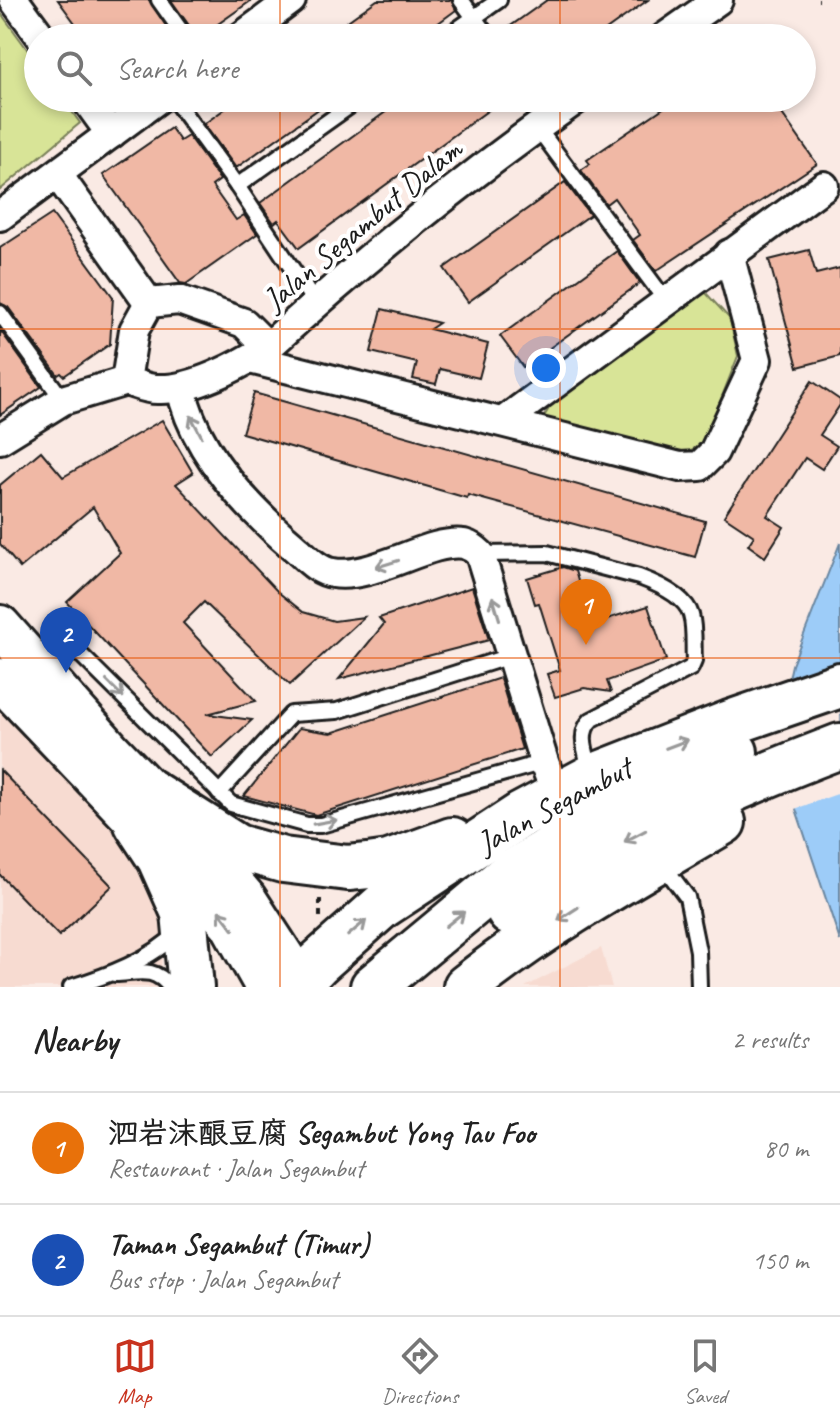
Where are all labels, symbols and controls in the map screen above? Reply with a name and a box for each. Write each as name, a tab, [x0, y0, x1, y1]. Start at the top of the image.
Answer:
search box	[24, 24, 816, 112]
icon: search	[52, 46, 96, 90]
text: Search here	[116, 49, 238, 87]
street label: Jalan Segambut Dalam	[253, 128, 472, 321]
your location	[526, 348, 566, 388]
one-way arrow	[187, 415, 203, 439]
one-way arrow	[374, 557, 400, 572]
pin: 1	[560, 579, 612, 645]
one-way arrow	[488, 595, 503, 621]
pin: 2	[40, 607, 92, 673]
one-way arrow	[105, 679, 124, 698]
one-way arrow	[664, 736, 689, 750]
street label: Jalan Segambut	[468, 746, 643, 864]
one-way arrow	[311, 814, 337, 829]
one-way arrow	[624, 829, 648, 844]
one-way arrow	[557, 906, 580, 922]
one-way arrow	[217, 910, 234, 931]
one-way arrow	[444, 910, 465, 928]
one-way arrow	[346, 919, 366, 937]
text: Nearby	[32, 1018, 118, 1061]
text: 2 results	[732, 1023, 808, 1056]
text: 泗岩沫酿豆腐 Segambut Yong Tau Foo	[108, 1114, 535, 1152]
text: 1	[52, 1132, 64, 1165]
text: 80 m	[764, 1132, 808, 1165]
text: Restaurant · Jalan Segambut	[108, 1152, 364, 1185]
text: Taman Segambut (Timur)	[108, 1225, 369, 1263]
text: 2	[52, 1244, 64, 1277]
text: 150 m	[752, 1244, 808, 1277]
text: Bus stop · Jalan Segambut	[108, 1263, 338, 1296]
tab: Map	[113, 1334, 157, 1410]
tab: Directions	[382, 1334, 458, 1410]
tab: Saved	[683, 1334, 727, 1410]

